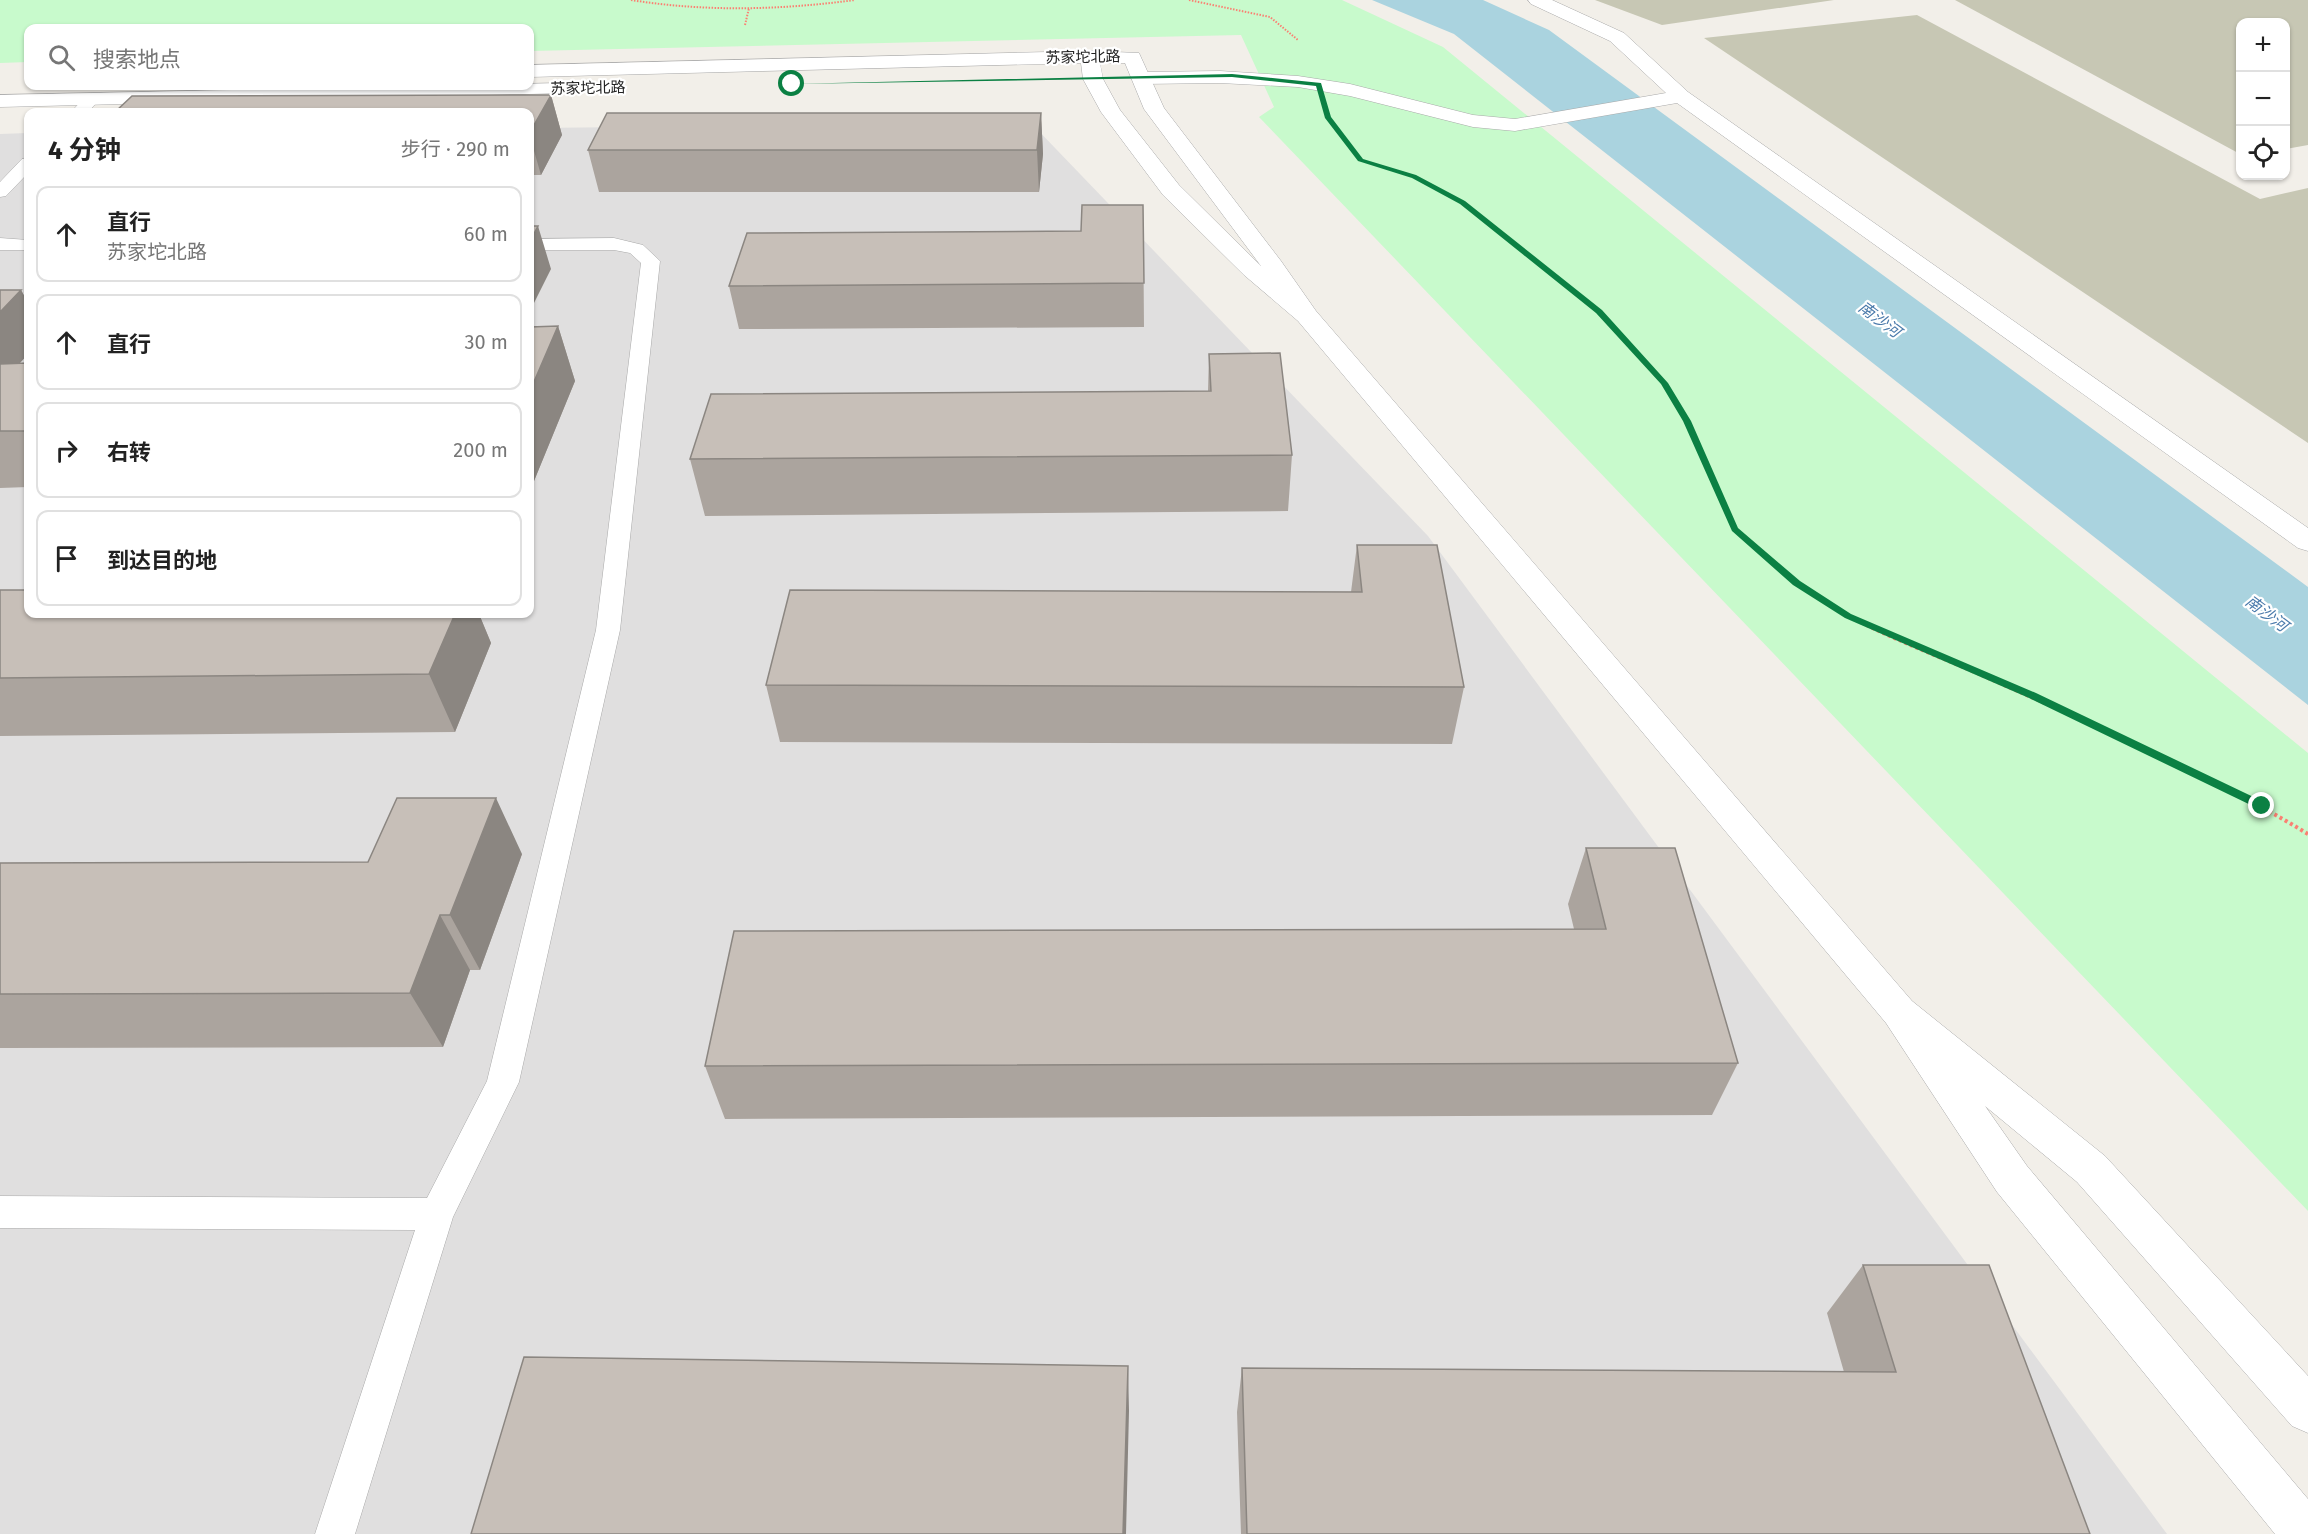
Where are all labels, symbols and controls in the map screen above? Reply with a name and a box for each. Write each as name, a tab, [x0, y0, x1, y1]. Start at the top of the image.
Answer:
map controls	[2236, 18, 2290, 180]
button: +	[2236, 18, 2290, 72]
search box	[24, 24, 534, 90]
icon: search	[45, 41, 78, 74]
text: 搜索地点	[93, 46, 181, 73]
street label: 苏家坨北路	[1045, 47, 1121, 67]
route start	[778, 70, 804, 96]
button: −	[2236, 72, 2290, 126]
street label: 苏家坨北路	[550, 78, 626, 98]
button: locate	[2236, 126, 2290, 180]
text: 4 分钟	[48, 135, 121, 166]
text: 步行 · 290 m	[401, 137, 510, 161]
text: 直行	[107, 209, 151, 236]
icon: ahead	[50, 218, 83, 251]
text: 60 m	[464, 222, 508, 246]
text: 苏家坨北路	[107, 240, 207, 264]
water label: 南沙河	[1855, 297, 1907, 343]
icon: ahead	[50, 326, 83, 359]
text: 30 m	[464, 330, 508, 354]
text: 直行	[107, 331, 151, 358]
icon: right	[50, 434, 83, 467]
text: 200 m	[453, 438, 508, 462]
text: 右转	[107, 439, 151, 466]
icon: arrive	[50, 542, 83, 575]
text: 到达目的地	[107, 547, 217, 574]
water label: 南沙河	[2242, 591, 2294, 637]
route end	[2248, 792, 2274, 818]

